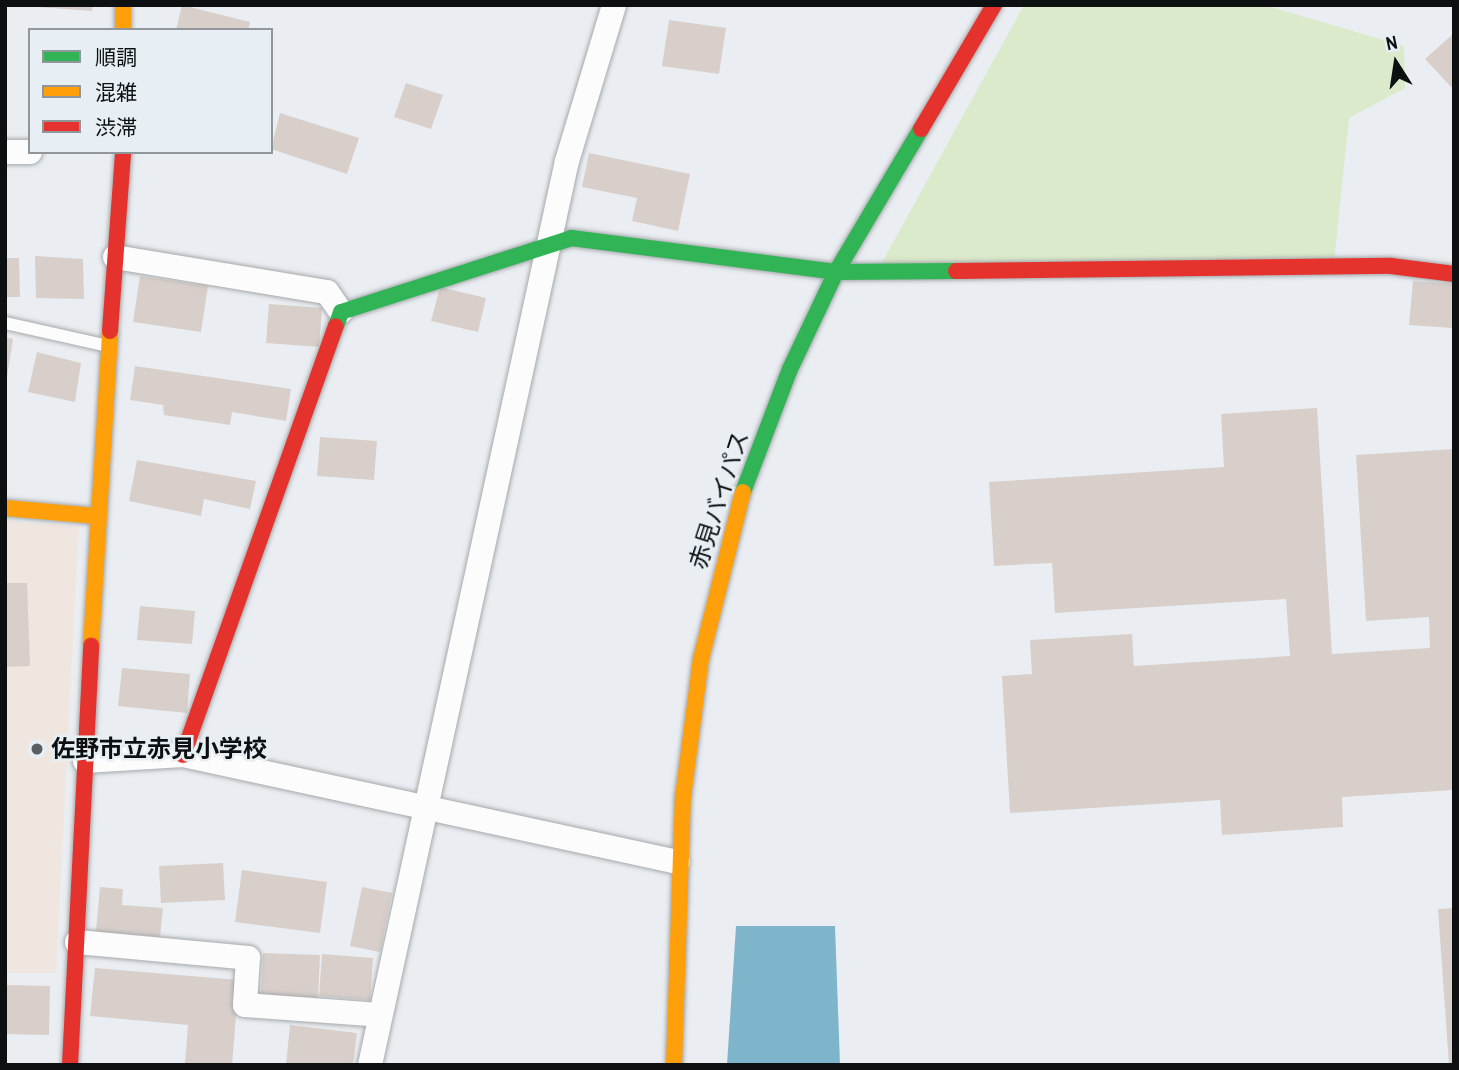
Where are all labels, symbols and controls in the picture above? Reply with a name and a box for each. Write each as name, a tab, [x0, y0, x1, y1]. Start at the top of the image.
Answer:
legend	[28, 28, 273, 154]
north arrow	[1361, 28, 1431, 98]
text: N	[1383, 29, 1400, 56]
text: 順調	[95, 43, 137, 72]
text: 混雑	[95, 78, 137, 107]
text: 渋滞	[95, 113, 137, 142]
street label: 赤見バイパス	[683, 427, 755, 573]
place label: 佐野市立赤見小学校	[51, 735, 267, 763]
marker: 佐野市立赤見小学校	[29, 741, 45, 757]

